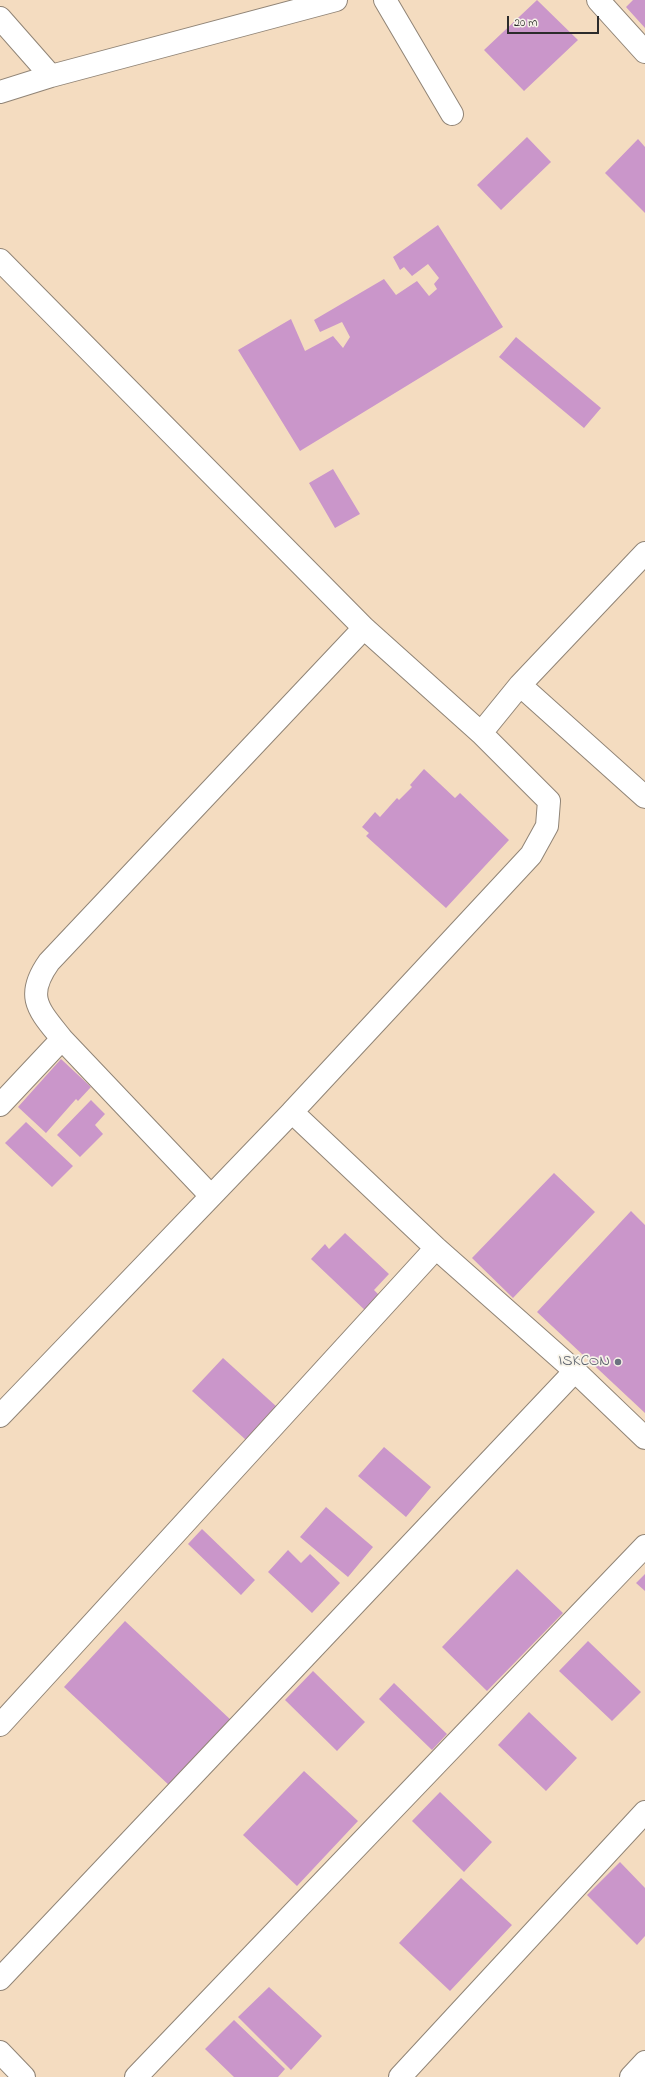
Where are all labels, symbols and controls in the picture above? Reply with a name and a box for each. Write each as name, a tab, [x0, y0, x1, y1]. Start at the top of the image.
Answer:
scale bar	[509, 8, 601, 34]
text: 20 m	[514, 14, 537, 32]
place label: ISKCON	[559, 1352, 610, 1372]
marker: ISKCON	[613, 1357, 623, 1367]

